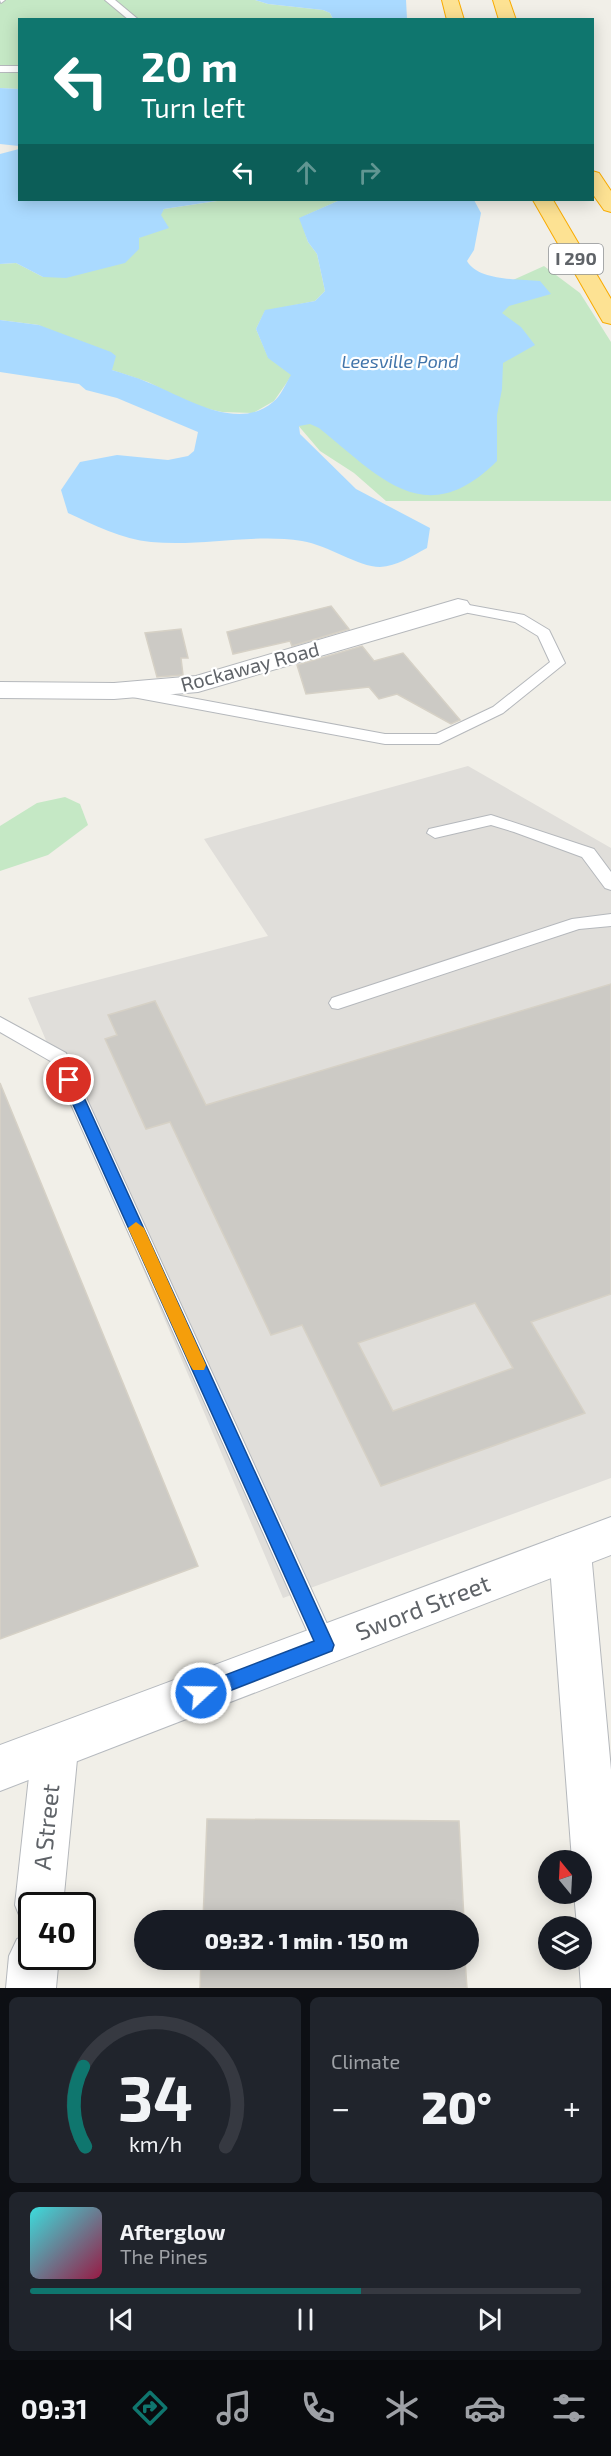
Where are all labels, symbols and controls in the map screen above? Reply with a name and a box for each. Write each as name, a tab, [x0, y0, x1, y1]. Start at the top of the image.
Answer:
text: 20 m	[141, 40, 238, 90]
icon: left	[42, 42, 120, 120]
text: Turn left	[141, 91, 245, 123]
icon: left	[227, 156, 260, 189]
icon: ahead	[290, 156, 323, 189]
icon: right	[353, 156, 386, 189]
road number: I 290	[549, 244, 603, 274]
water label: Leesville Pond	[341, 350, 459, 372]
street label: Rockaway Road	[178, 636, 322, 696]
pin	[43, 1054, 94, 1105]
icon: arrive	[52, 1063, 85, 1096]
street label: Sword Street	[351, 1568, 494, 1646]
position arrow	[169, 1661, 233, 1725]
street label: A Street	[27, 1782, 64, 1871]
north arrow	[538, 1850, 592, 1904]
map controls	[538, 1850, 592, 1970]
speed limit sign: 40	[18, 1892, 96, 1970]
button: layers	[538, 1916, 592, 1970]
text: 09:32 · 1 min · 150 m	[205, 1927, 408, 1953]
text: Climate	[331, 2049, 400, 2073]
text: 34	[117, 2059, 193, 2134]
text: 20°	[421, 2079, 492, 2133]
text: −	[331, 2087, 350, 2127]
text: +	[563, 2087, 581, 2127]
text: km/h	[128, 2131, 182, 2156]
text: Afterglow	[120, 2218, 225, 2244]
text: The Pines	[120, 2244, 208, 2268]
icon: previous	[105, 2303, 138, 2336]
icon: pause	[289, 2303, 322, 2336]
icon: next	[473, 2303, 506, 2336]
icon: directions	[129, 2387, 171, 2429]
icon: music	[213, 2387, 255, 2429]
icon: phone	[297, 2387, 339, 2429]
icon: climate	[381, 2387, 423, 2429]
icon: car	[464, 2387, 506, 2429]
icon: filters	[548, 2387, 590, 2429]
text: 09:31	[21, 2392, 88, 2424]

